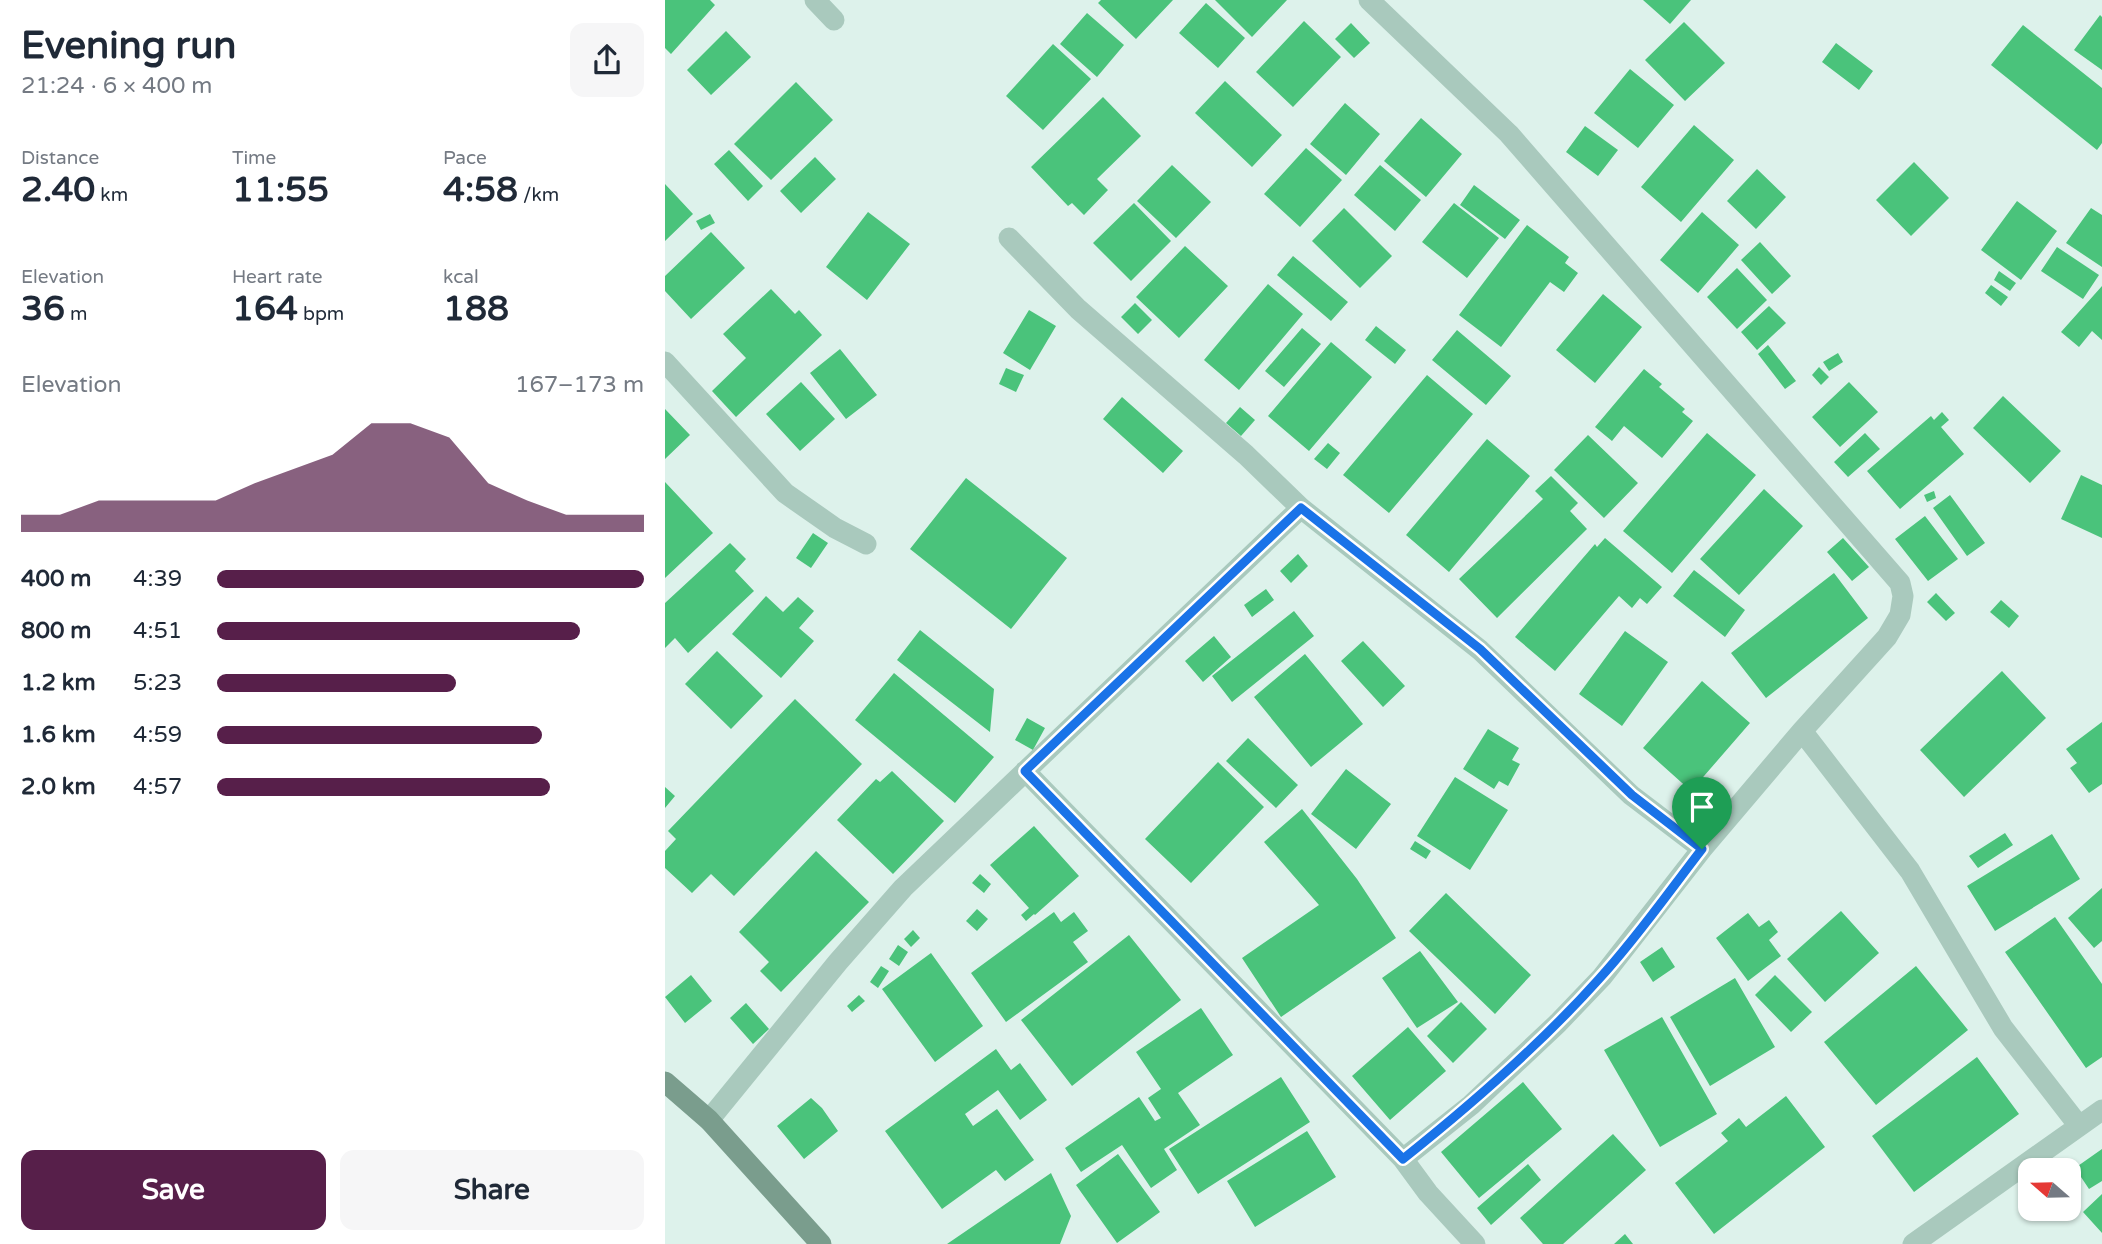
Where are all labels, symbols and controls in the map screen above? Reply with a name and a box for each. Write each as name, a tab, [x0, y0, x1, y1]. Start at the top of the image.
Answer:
text: Evening run	[21, 23, 236, 69]
button: share	[570, 23, 644, 97]
text: 21:24 · 6 × 400 m	[21, 72, 212, 100]
text: Distance	[21, 147, 99, 169]
text: Time	[232, 147, 276, 169]
text: Pace	[443, 147, 487, 169]
text: 2.40	[21, 169, 95, 211]
text: 11:55	[232, 169, 329, 211]
text: 4:58	[443, 169, 518, 211]
text: km	[95, 184, 128, 206]
text: /km	[518, 184, 559, 206]
text: Elevation	[21, 266, 104, 288]
text: Heart rate	[232, 266, 323, 288]
text: kcal	[443, 266, 479, 288]
text: 36	[21, 288, 65, 330]
text: 164	[232, 288, 298, 330]
text: 188	[443, 288, 509, 330]
text: m	[65, 303, 87, 325]
text: bpm	[298, 303, 344, 325]
text: Elevation	[21, 371, 122, 399]
text: 167–173 m	[515, 371, 644, 399]
text: 400 m	[21, 565, 91, 593]
text: 4:39	[133, 565, 182, 593]
text: 800 m	[21, 617, 91, 645]
text: 4:51	[133, 617, 182, 645]
text: 1.2 km	[21, 669, 96, 697]
text: 5:23	[133, 669, 182, 697]
text: 1.6 km	[21, 721, 96, 749]
text: 4:59	[133, 721, 182, 749]
text: 2.0 km	[21, 773, 96, 801]
text: 4:57	[133, 773, 182, 801]
pin	[1672, 777, 1732, 849]
icon: arrive	[1683, 788, 1721, 826]
button: Save	[21, 1150, 326, 1230]
button: Share	[340, 1150, 644, 1230]
north arrow	[2018, 1158, 2081, 1222]
map controls	[2018, 1158, 2081, 1221]

